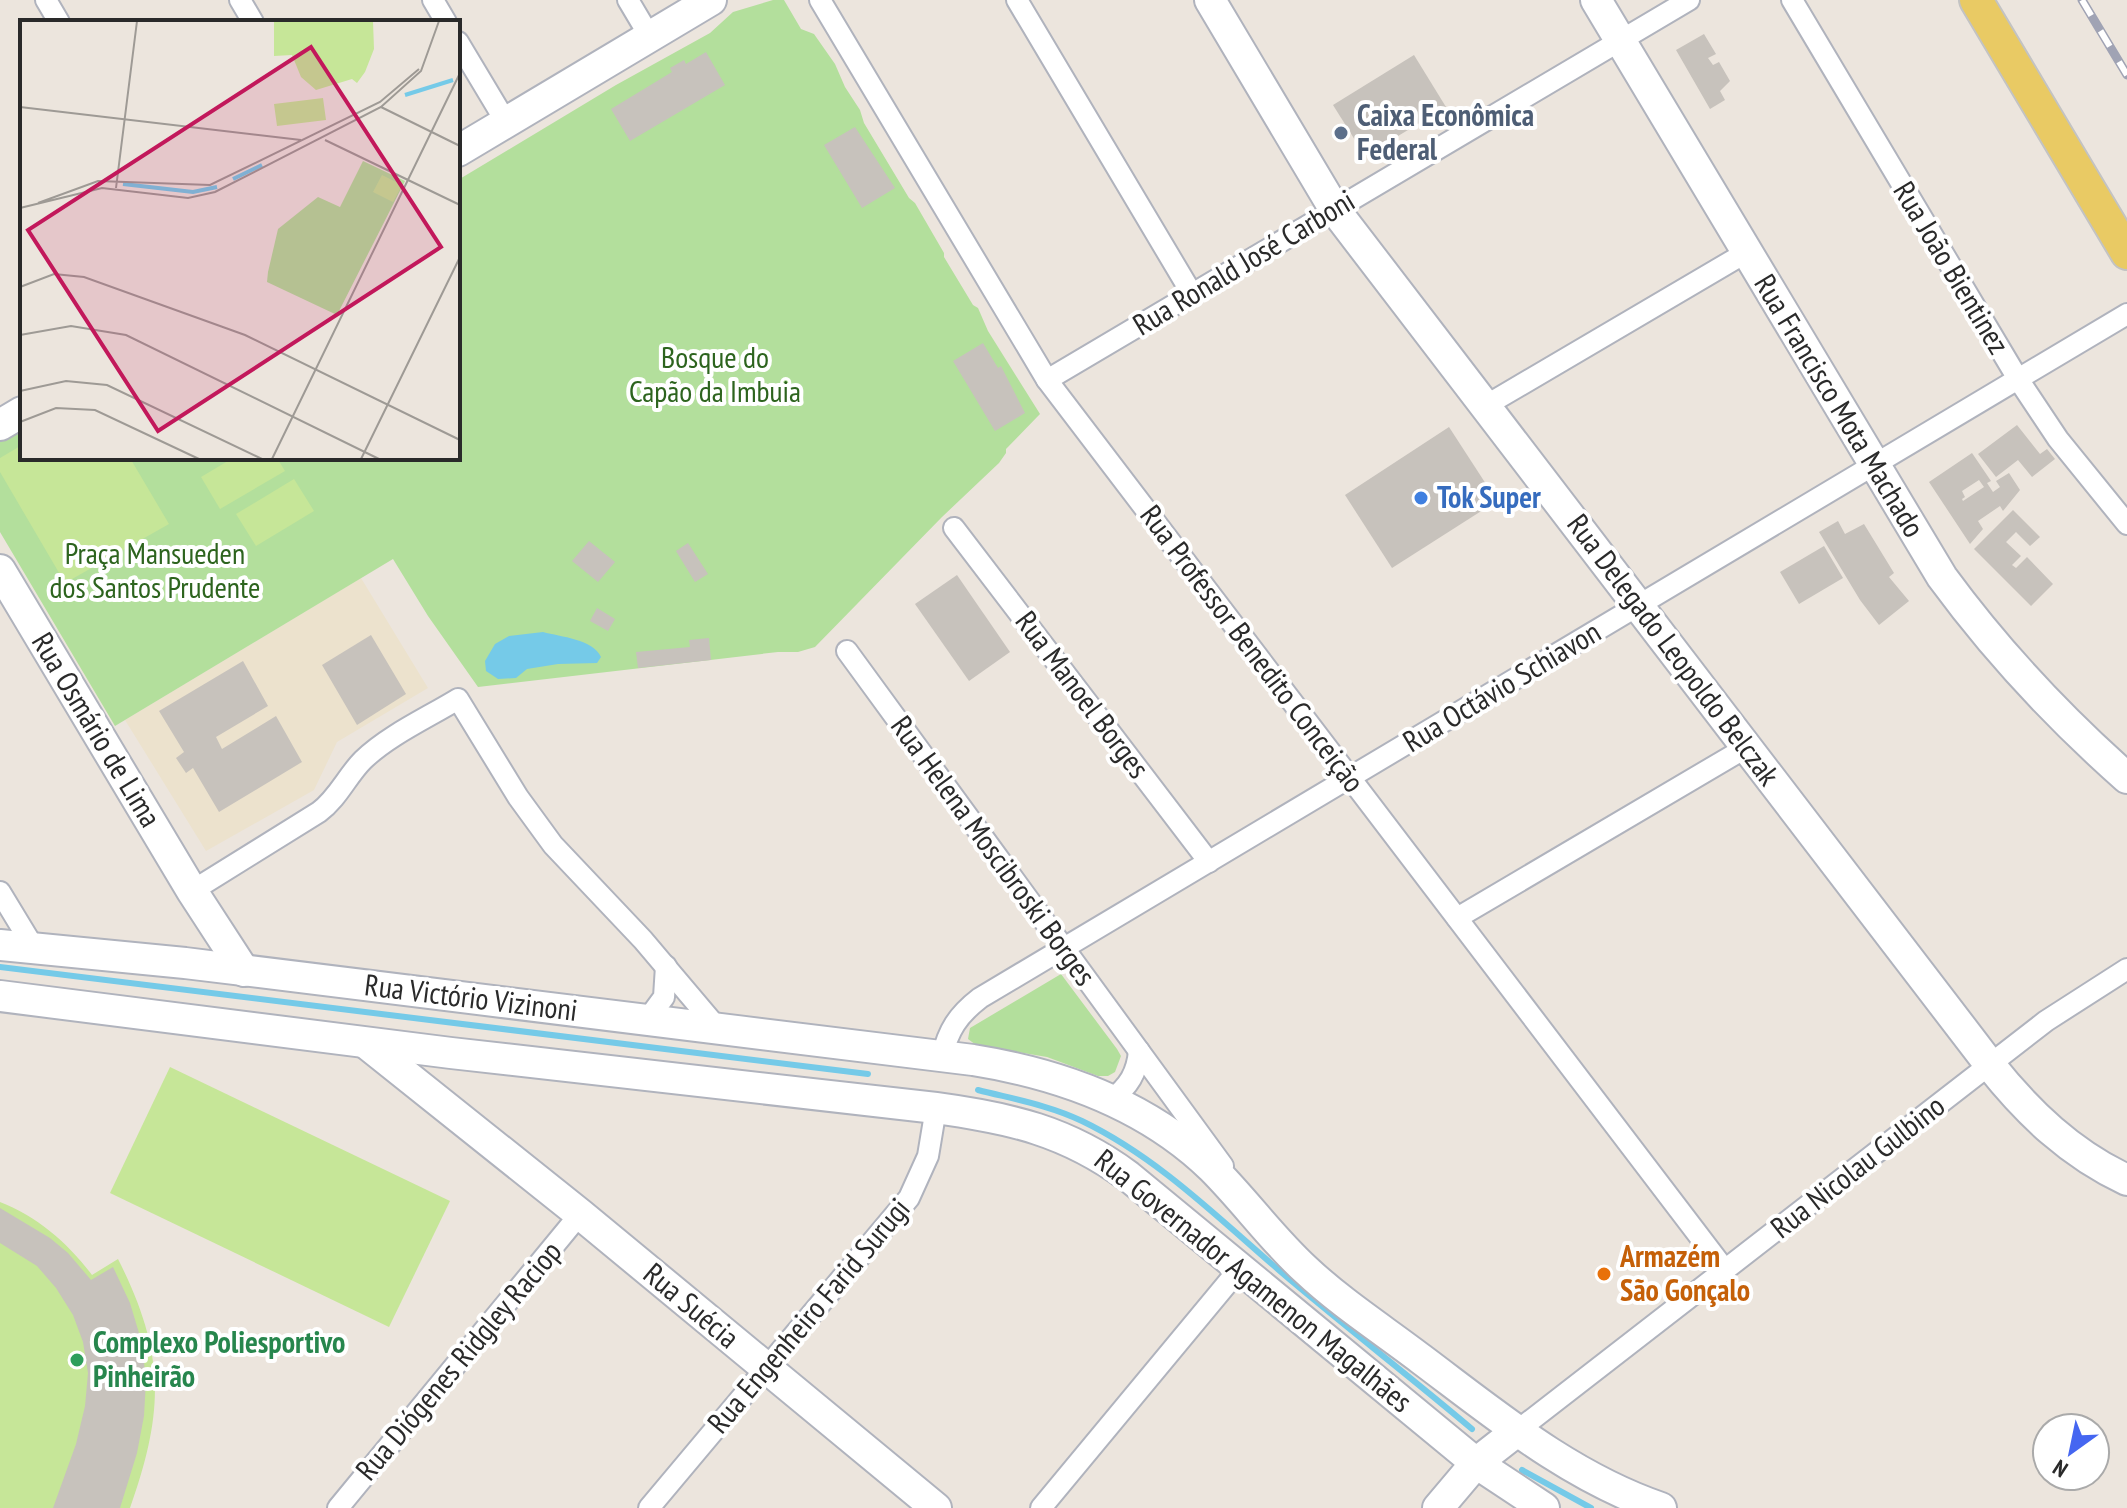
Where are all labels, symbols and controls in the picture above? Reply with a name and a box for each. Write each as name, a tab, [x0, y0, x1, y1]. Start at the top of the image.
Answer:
inset map	[20, 20, 460, 460]
place label: Caixa Econômica Federal	[1357, 95, 1534, 168]
marker: Caixa Econômica Federal	[1332, 124, 1350, 142]
street label: Rua João Bientinez	[1886, 174, 2019, 361]
street label: Rua Ronald José Carboni	[1125, 180, 1361, 343]
street label: Rua Francisco Mota Machado	[1746, 267, 1934, 544]
park label: Bosque do Capão da Imbuia	[629, 337, 801, 410]
place label: Tok Super	[1437, 477, 1541, 516]
marker: Tok Super	[1412, 489, 1430, 507]
street label: Rua Professor Benedito Conceição	[1132, 497, 1374, 799]
street label: Rua Delegado Leopoldo Belczak	[1559, 506, 1789, 793]
park label: Praça Mansueden dos Santos Prudente	[50, 533, 260, 606]
street label: Rua Manoel Borges	[1008, 603, 1159, 786]
street label: Rua Octávio Schiavon	[1395, 611, 1607, 760]
street label: Rua Osmário de Lima	[24, 625, 171, 834]
street label: Rua Helena Moscibroski Borges	[883, 708, 1105, 993]
street label: Rua Victório Vizinoni	[363, 964, 580, 1029]
street label: Rua Nicolau Gulbino	[1762, 1086, 1952, 1246]
street label: Rua Governador Agamenon Magalhães	[1087, 1140, 1421, 1420]
street label: Rua Engenheiro Farid Surugi	[698, 1189, 918, 1441]
street label: Rua Diógenes Ridgley Raciop	[346, 1232, 569, 1488]
place label: Armazém São Gonçalo	[1619, 1236, 1750, 1309]
street label: Rua Suécia	[636, 1254, 748, 1356]
marker: Armazém São Gonçalo	[1595, 1265, 1613, 1283]
place label: Complexo Poliesportivo Pinheirão	[93, 1322, 345, 1395]
marker: Complexo Poliesportivo Pinheirão	[68, 1351, 86, 1369]
north arrow	[2031, 1412, 2111, 1492]
text: N	[2047, 1454, 2073, 1484]

